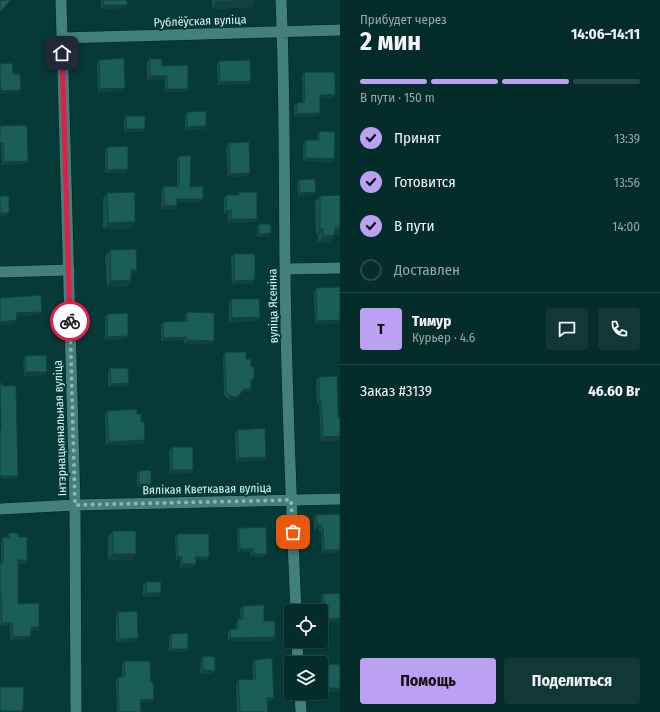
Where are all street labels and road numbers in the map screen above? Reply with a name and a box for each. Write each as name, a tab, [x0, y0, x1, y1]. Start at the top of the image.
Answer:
street label: Рублёўская вуліца	[153, 12, 247, 30]
street label: вуліца Ясеніна	[265, 269, 281, 343]
street label: Інтэрнацыянальная вуліца	[51, 360, 69, 496]
street label: Вялікая Кветкавая вуліца	[142, 481, 272, 497]

